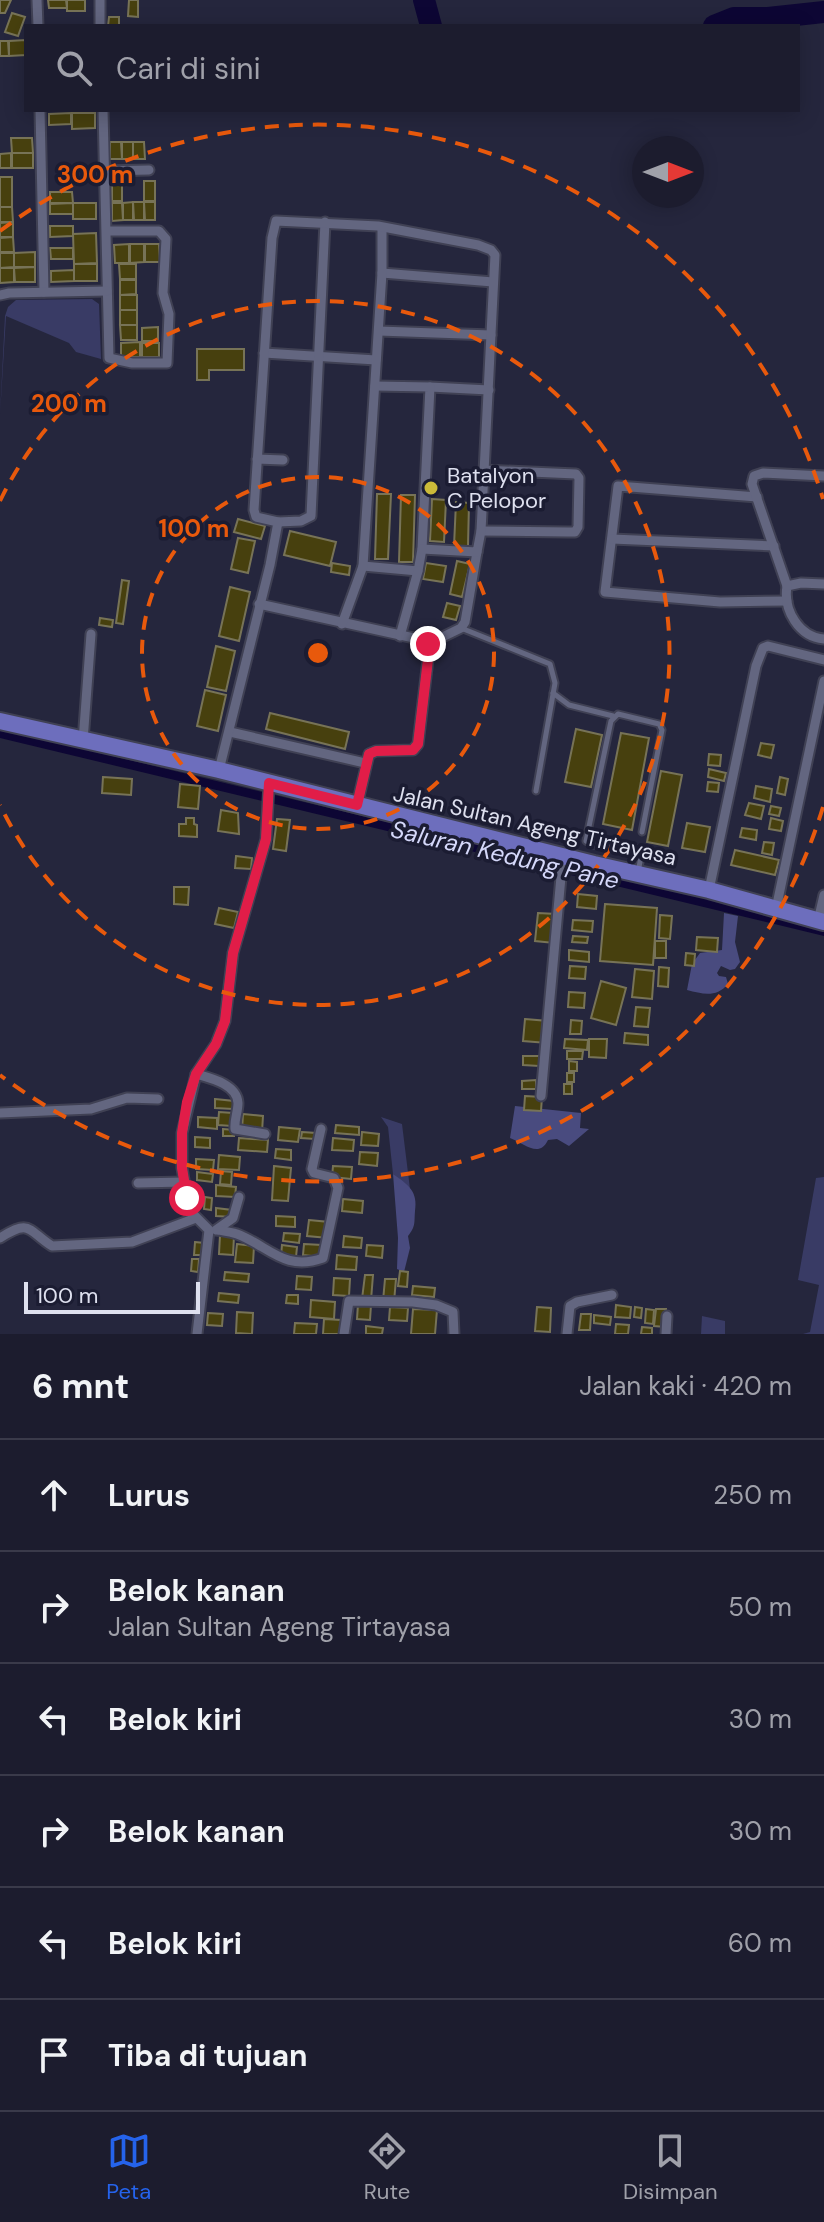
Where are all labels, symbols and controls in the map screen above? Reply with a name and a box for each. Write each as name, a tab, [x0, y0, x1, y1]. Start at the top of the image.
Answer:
search box	[24, 24, 800, 112]
icon: search	[52, 46, 96, 90]
text: Cari di sini	[116, 49, 261, 88]
north arrow	[632, 136, 704, 208]
text: 300 m	[57, 159, 133, 190]
text: 200 m	[31, 388, 107, 419]
place label: Batalyon C Pelopor	[447, 461, 546, 515]
marker: Batalyon C Pelopor	[422, 479, 440, 497]
text: 100 m	[159, 513, 229, 544]
route end	[410, 626, 446, 662]
centre of rings	[304, 639, 332, 667]
street label: Jalan Sultan Ageng Tirtayasa	[390, 779, 679, 872]
water label: Saluran Kedung Pane	[388, 813, 622, 896]
route start	[169, 1180, 205, 1216]
scale bar	[24, 1278, 200, 1314]
text: 100 m	[36, 1281, 98, 1310]
text: 6 mnt	[32, 1364, 129, 1409]
text: Jalan kaki · 420 m	[579, 1369, 792, 1403]
icon: ahead	[32, 1473, 76, 1517]
text: Lurus	[108, 1476, 190, 1515]
text: 250 m	[713, 1478, 792, 1512]
text: Belok kanan	[108, 1571, 285, 1610]
icon: right	[32, 1585, 76, 1629]
text: 50 m	[728, 1590, 792, 1624]
text: Jalan Sultan Ageng Tirtayasa	[108, 1610, 451, 1644]
icon: left	[32, 1697, 76, 1741]
text: Belok kiri	[108, 1700, 242, 1739]
text: 30 m	[729, 1702, 792, 1736]
icon: right	[32, 1809, 76, 1853]
text: Belok kanan	[108, 1812, 285, 1851]
text: 30 m	[729, 1814, 792, 1848]
icon: left	[32, 1921, 76, 1965]
text: Belok kiri	[108, 1924, 242, 1963]
text: 60 m	[728, 1926, 792, 1960]
icon: arrive	[32, 2033, 76, 2077]
text: Tiba di tujuan	[108, 2036, 308, 2075]
tab: Peta	[106, 2129, 151, 2206]
tab: Rute	[364, 2129, 410, 2206]
tab: Disimpan	[623, 2129, 718, 2206]

